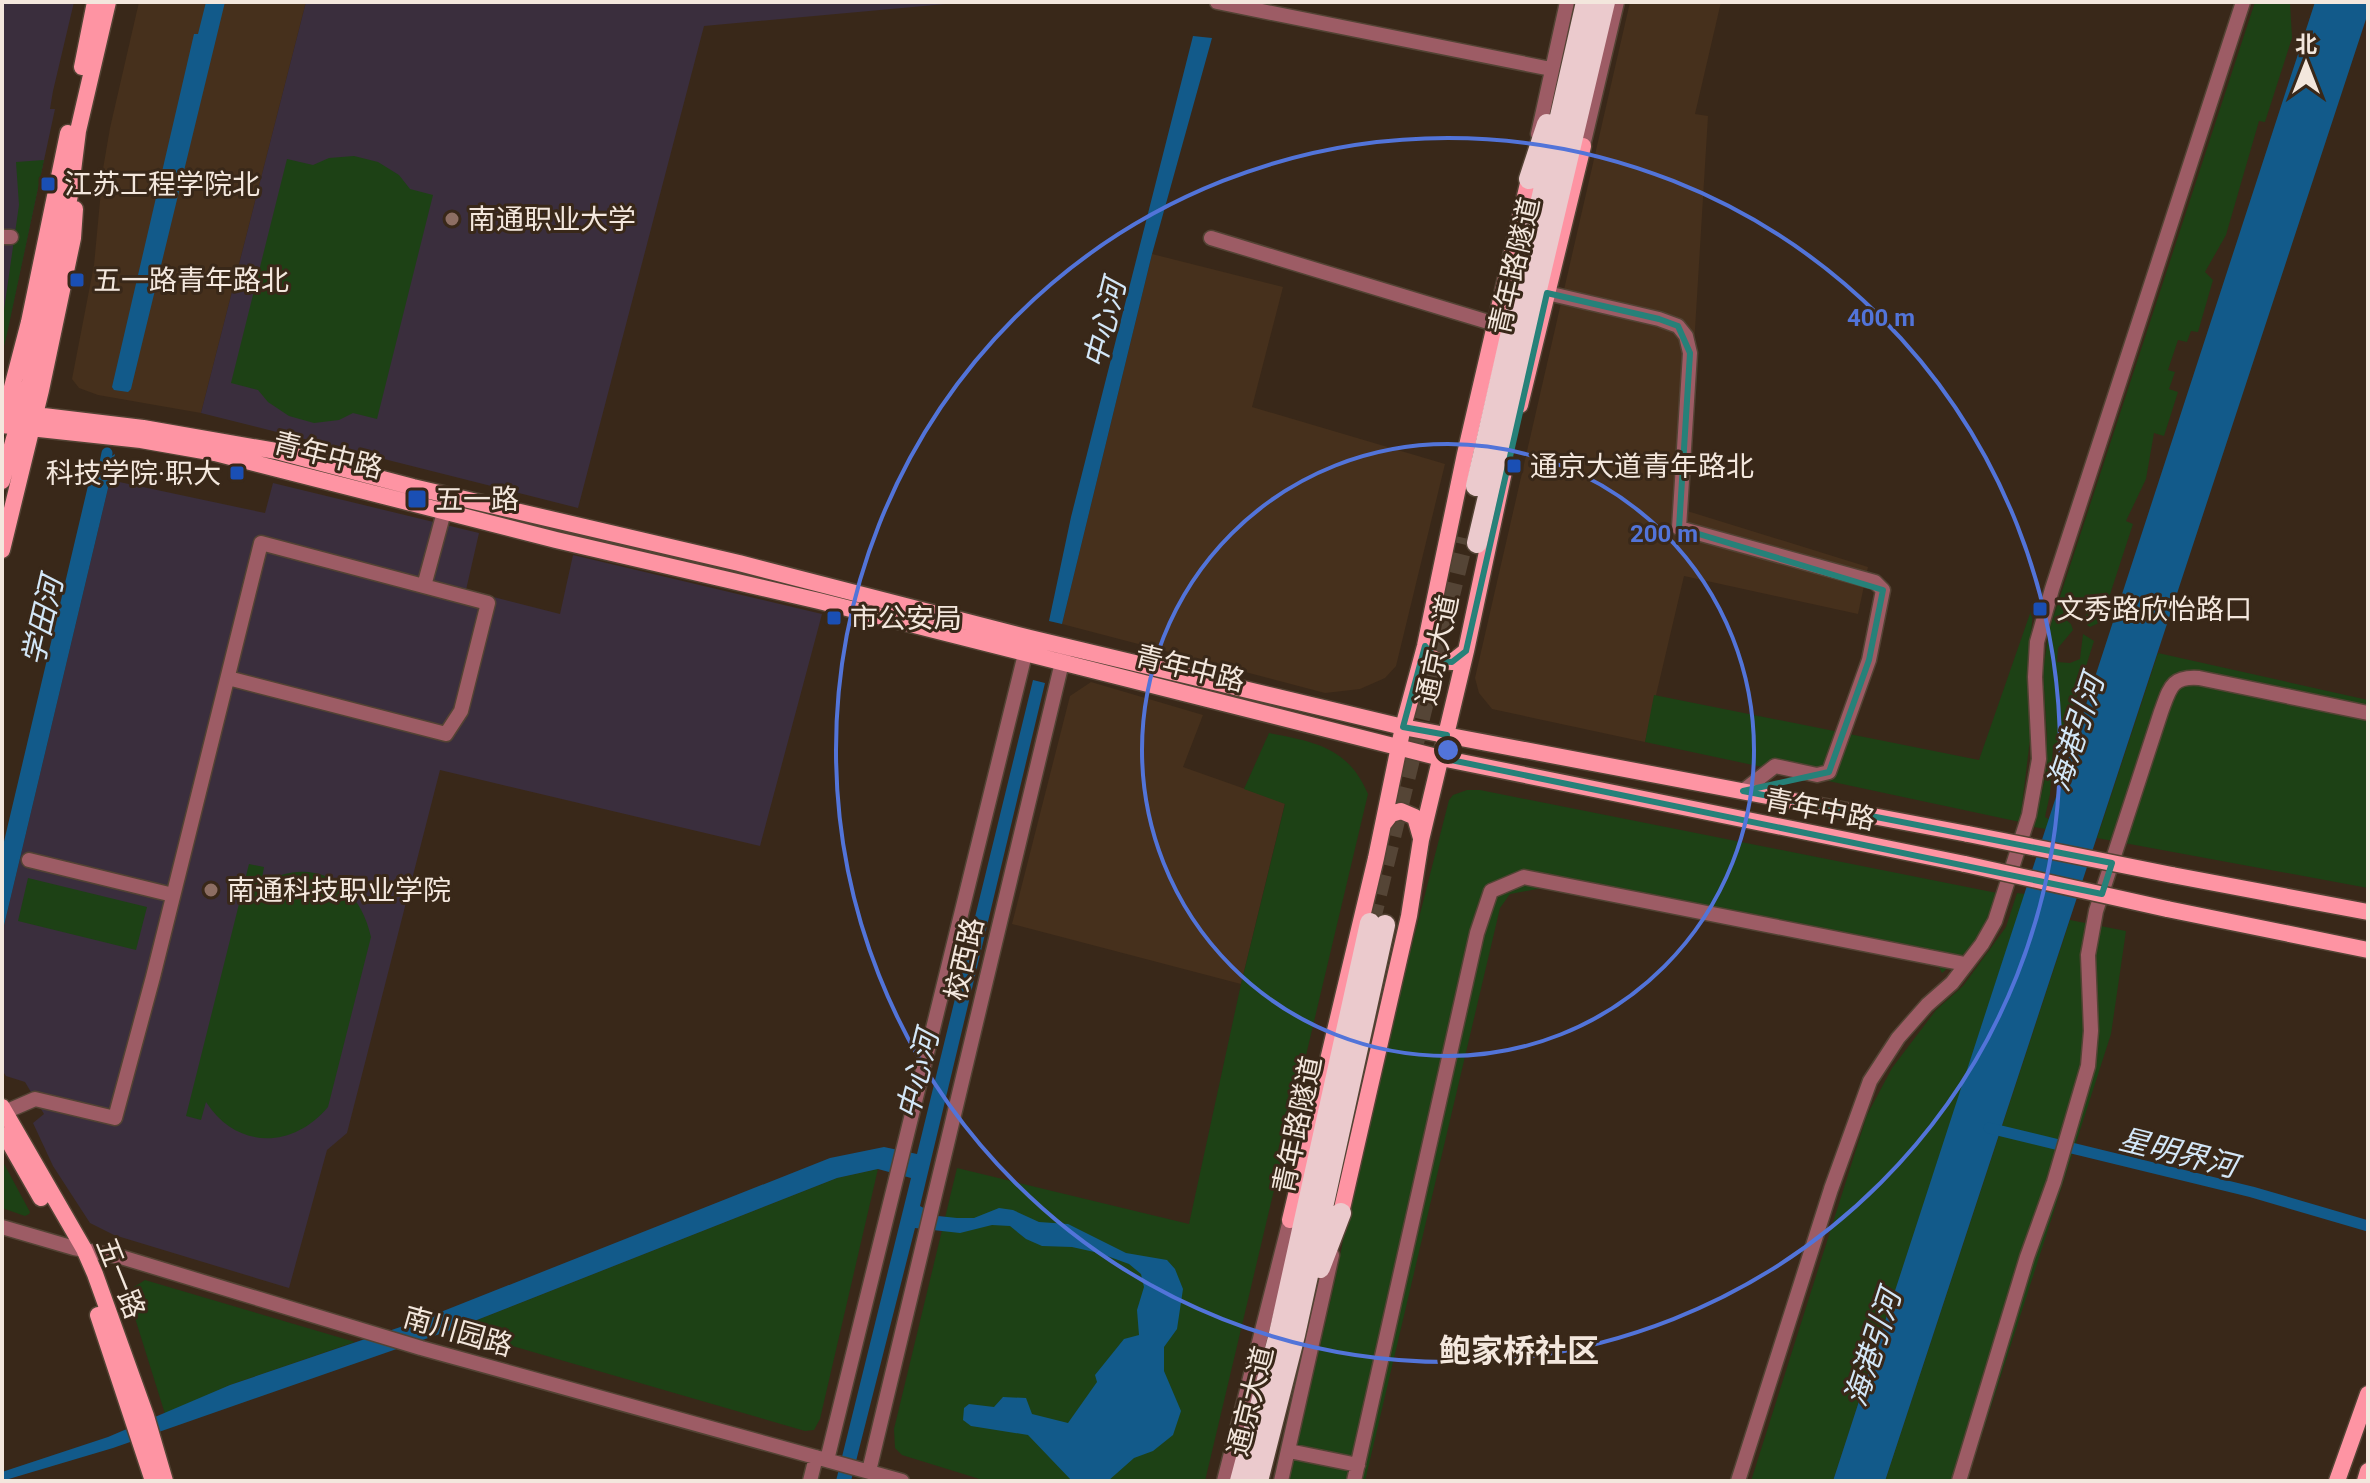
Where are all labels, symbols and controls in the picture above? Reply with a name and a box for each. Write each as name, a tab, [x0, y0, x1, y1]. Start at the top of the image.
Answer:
north arrow	[2266, 24, 2346, 104]
text: 北	[2295, 32, 2317, 57]
place label: 江苏工程学院北	[64, 168, 260, 201]
marker: 江苏工程学院北	[39, 175, 57, 193]
street label: 青年路隧道	[1483, 194, 1546, 338]
place label: 南通职业大学	[468, 203, 636, 236]
marker: 南通职业大学	[443, 210, 461, 228]
place label: 五一路青年路北	[93, 264, 289, 297]
marker: 五一路青年路北	[68, 271, 86, 289]
water label: 中心河	[1077, 271, 1134, 372]
text: 400 m	[1847, 304, 1915, 332]
street label: 青年中路	[270, 426, 386, 485]
place label: 通京大道青年路北	[1530, 450, 1754, 483]
place label: 科技学院·职大	[46, 457, 221, 490]
marker: 通京大道青年路北	[1505, 457, 1523, 475]
marker: 科技学院·职大	[228, 464, 246, 482]
place label: 五一路	[435, 483, 519, 516]
marker: 五一路	[406, 488, 428, 510]
text: 200 m	[1630, 520, 1698, 548]
water label: 学田河	[15, 568, 71, 669]
street label: 通京大道	[1410, 592, 1465, 708]
place label: 文秀路欣怡路口	[2056, 593, 2252, 626]
marker: 文秀路欣怡路口	[2031, 600, 2049, 618]
place label: 市公安局	[850, 602, 962, 635]
marker: 市公安局	[825, 609, 843, 627]
street label: 青年中路	[1132, 639, 1248, 698]
water label: 海港引河	[2040, 666, 2112, 795]
centre of rings	[1434, 736, 1462, 764]
street label: 青年中路	[1762, 783, 1878, 836]
place label: 南通科技职业学院	[227, 874, 451, 907]
marker: 南通科技职业学院	[202, 881, 220, 899]
street label: 校西路	[939, 914, 990, 1004]
water label: 中心河	[890, 1022, 947, 1123]
street label: 青年路隧道	[1267, 1053, 1328, 1197]
water label: 星明界河	[2116, 1121, 2245, 1185]
street label: 五一路	[90, 1233, 152, 1323]
water label: 海港引河	[1837, 1281, 1909, 1410]
street label: 南川园路	[399, 1300, 516, 1363]
district label: 鲍家桥社区	[1439, 1332, 1599, 1370]
street label: 通京大道	[1221, 1343, 1280, 1459]

